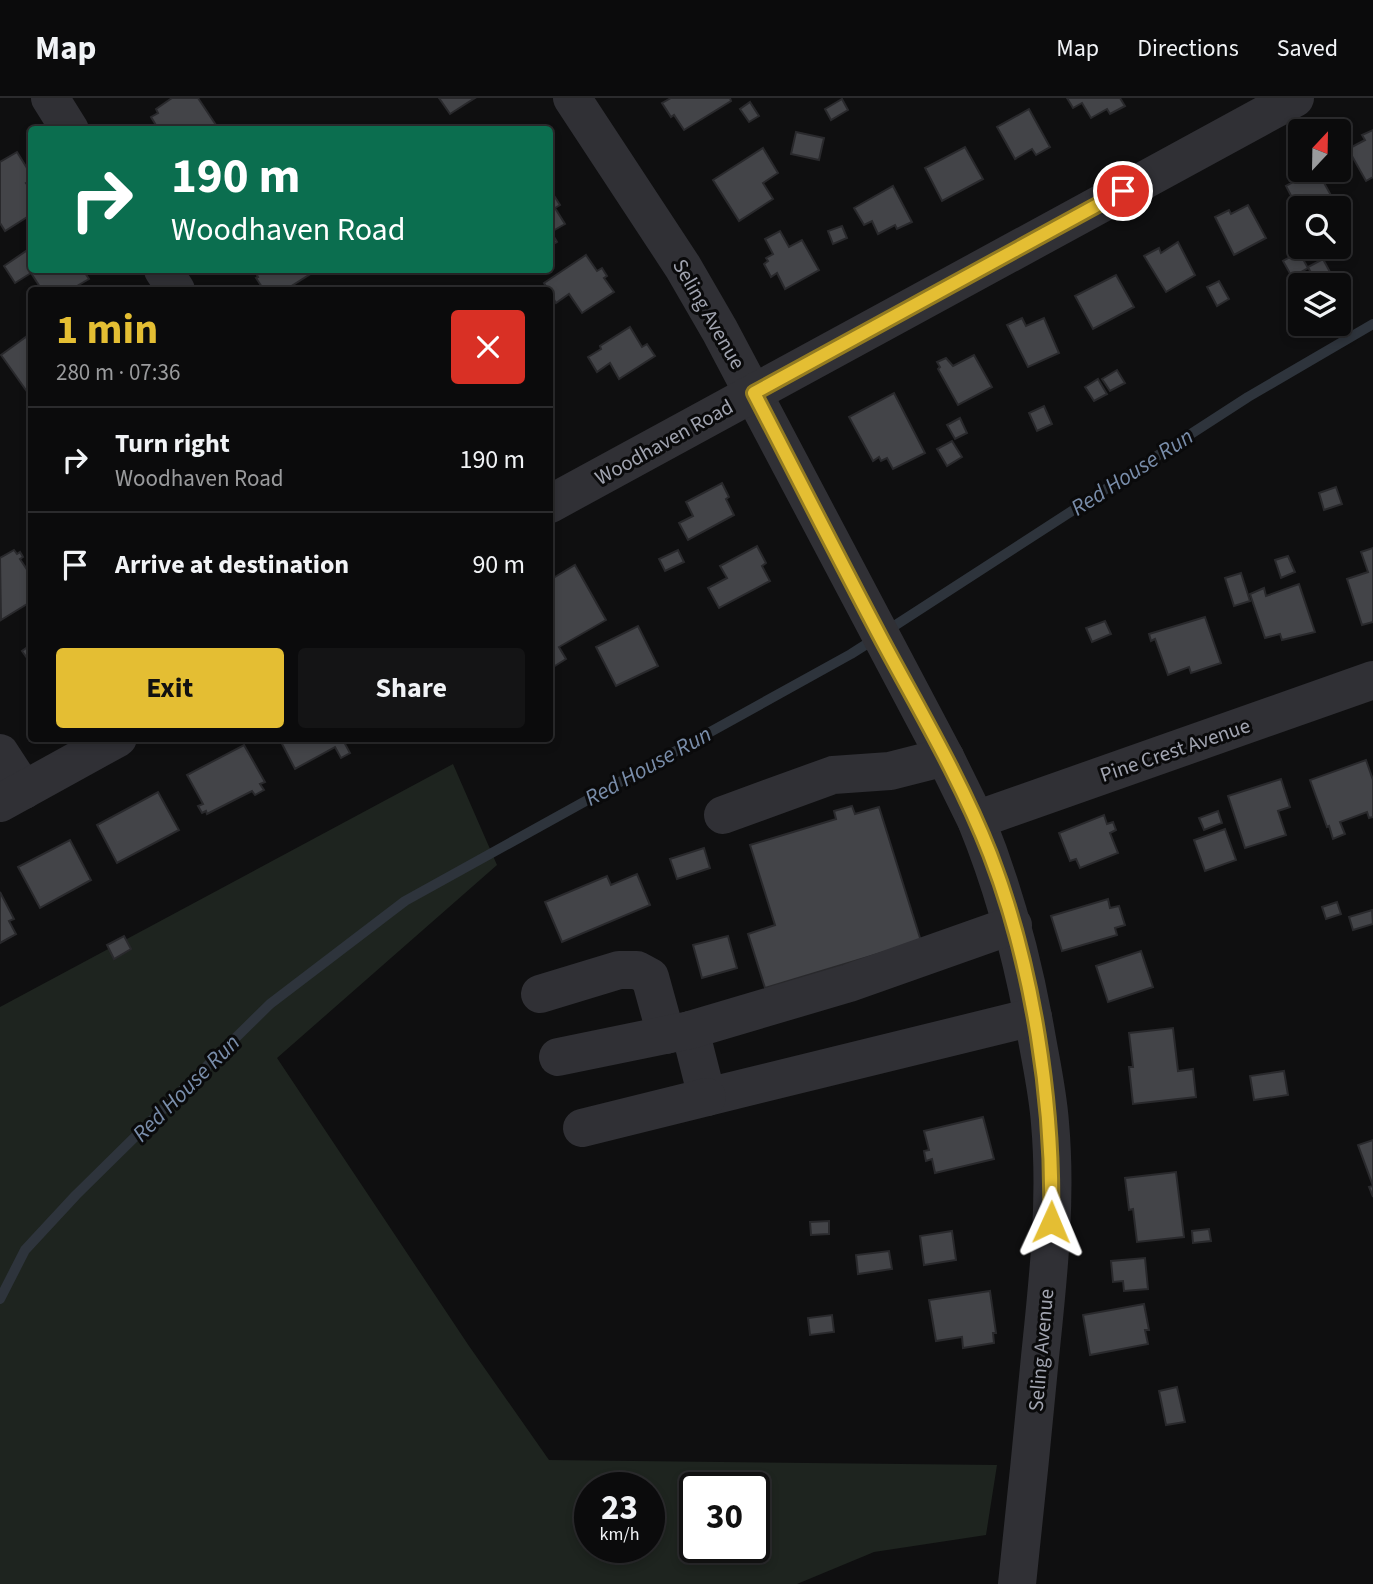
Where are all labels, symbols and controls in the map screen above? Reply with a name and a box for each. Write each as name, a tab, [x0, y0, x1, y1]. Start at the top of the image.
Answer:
text: Map	[35, 25, 96, 72]
text: Map	[1056, 31, 1099, 66]
text: Directions	[1137, 31, 1239, 66]
text: Saved	[1277, 31, 1338, 66]
north arrow	[1288, 119, 1351, 182]
map controls	[1288, 119, 1351, 336]
text: 190 m	[171, 142, 300, 212]
icon: right	[56, 154, 147, 245]
pin	[1093, 161, 1153, 221]
icon: arrive	[1104, 172, 1142, 210]
button: search	[1288, 196, 1351, 259]
text: Woodhaven Road	[171, 207, 405, 253]
street label: Seling Avenue	[665, 253, 753, 375]
button: layers	[1288, 273, 1351, 336]
text: 1 min	[56, 300, 158, 360]
button: close	[451, 310, 525, 384]
text: 280 m · 07:36	[56, 356, 180, 389]
street label: Woodhaven Road	[589, 392, 739, 492]
water label: Red House Run	[1064, 420, 1200, 524]
text: Turn right	[115, 425, 230, 462]
icon: right	[56, 441, 94, 479]
text: 190 m	[459, 441, 525, 478]
text: Woodhaven Road	[115, 462, 284, 495]
icon: arrive	[56, 546, 94, 584]
text: Arrive at destination	[115, 546, 349, 583]
text: 90 m	[472, 546, 525, 583]
button: Exit	[56, 648, 284, 728]
button: Share	[298, 648, 525, 728]
street label: Pine Crest Avenue	[1096, 710, 1254, 790]
water label: Red House Run	[579, 718, 717, 814]
water label: Red House Run	[125, 1027, 247, 1149]
position arrow	[1014, 1185, 1088, 1259]
street label: Seling Avenue	[1021, 1287, 1061, 1413]
speed limit sign: 30	[679, 1472, 770, 1563]
text: 23	[601, 1483, 638, 1533]
text: km/h	[600, 1522, 639, 1547]

